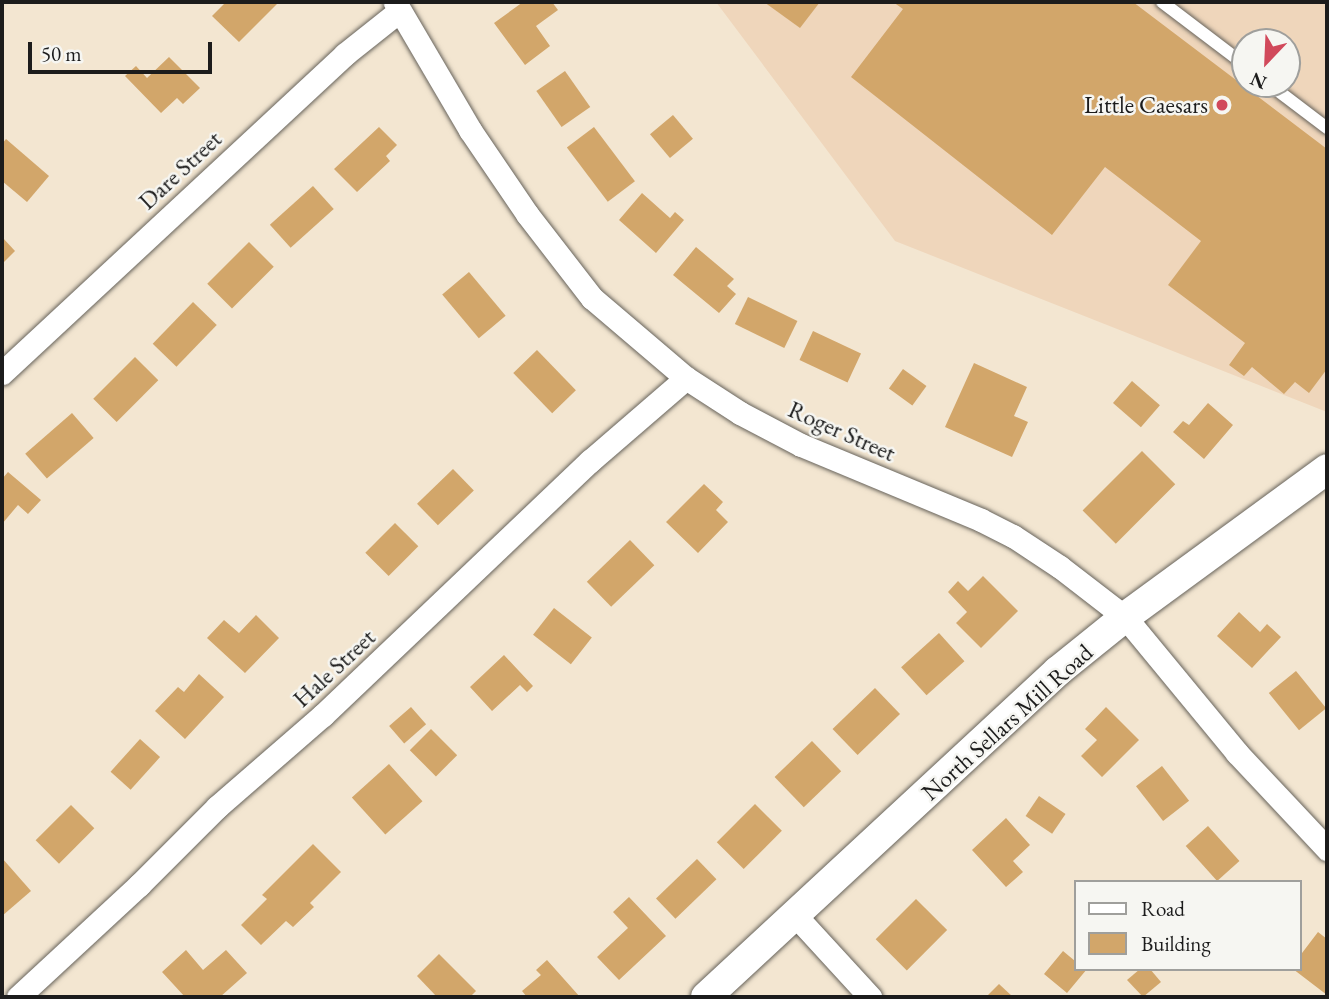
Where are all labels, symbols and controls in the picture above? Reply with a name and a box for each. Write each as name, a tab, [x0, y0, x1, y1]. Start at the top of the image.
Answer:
scale bar	[32, 28, 215, 72]
north arrow	[1231, 28, 1301, 98]
text: 50 m	[41, 40, 82, 67]
text: N	[1246, 66, 1270, 95]
place label: Little Caesars	[1084, 91, 1208, 119]
marker: Little Caesars	[1214, 97, 1230, 113]
street label: Dare Street	[133, 124, 227, 216]
street label: Roger Street	[784, 395, 900, 467]
street label: Hale Street	[287, 623, 381, 713]
street label: North Sellars Mill Road	[916, 638, 1098, 806]
legend	[1074, 880, 1301, 971]
text: Road	[1141, 895, 1185, 922]
text: Building	[1141, 930, 1211, 957]

